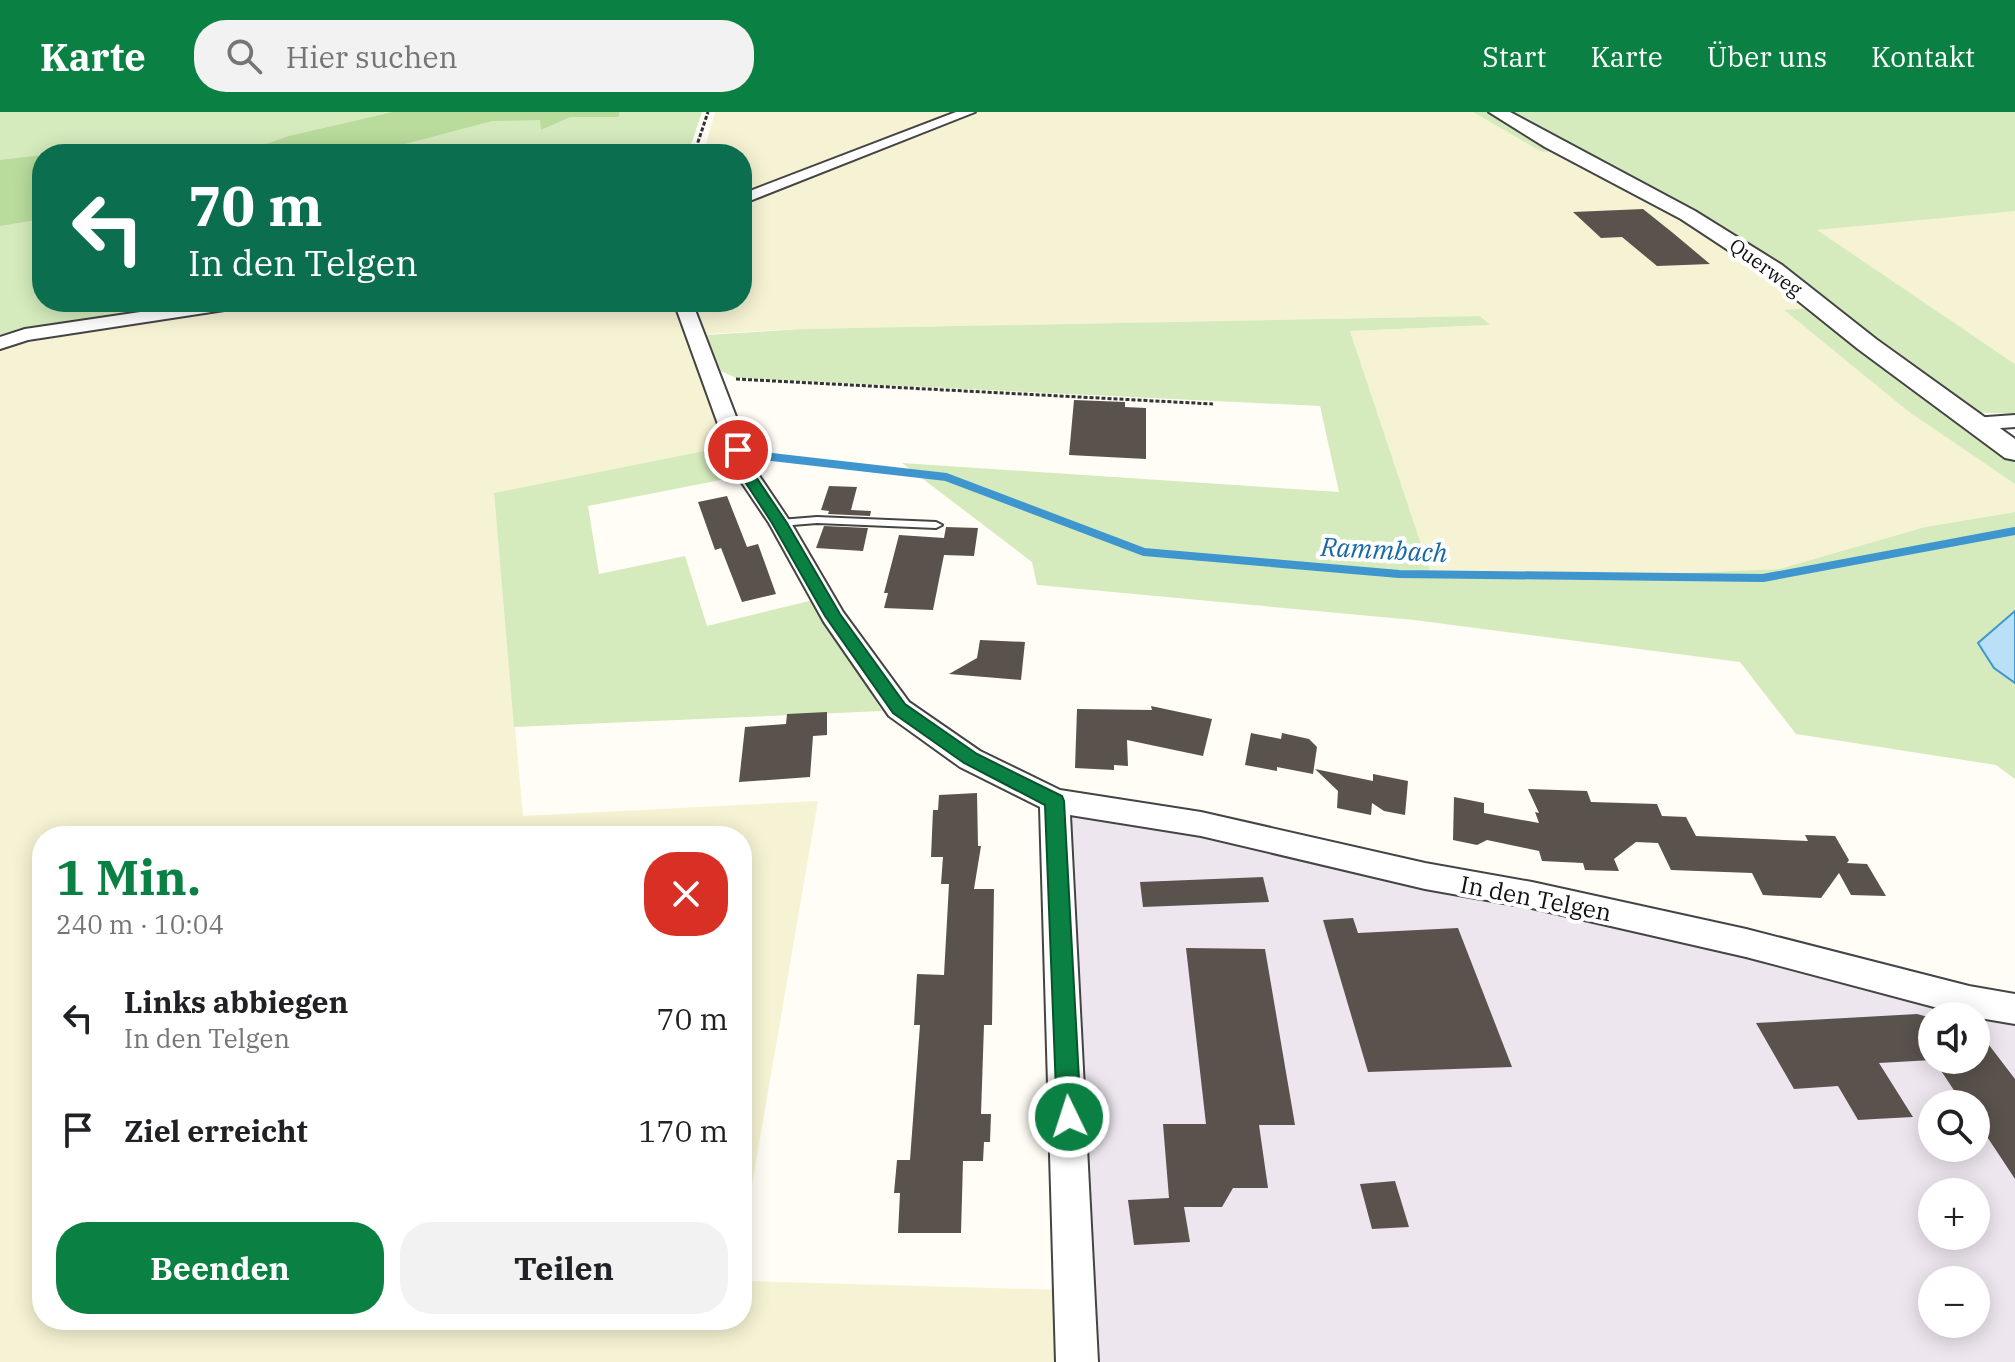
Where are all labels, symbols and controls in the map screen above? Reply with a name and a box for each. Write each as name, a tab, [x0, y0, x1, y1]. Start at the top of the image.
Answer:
search box	[194, 20, 754, 92]
text: Karte	[40, 32, 146, 81]
icon: search	[222, 34, 266, 78]
text: Hier suchen	[286, 37, 458, 76]
text: Start	[1482, 38, 1546, 75]
text: Karte	[1590, 38, 1663, 75]
text: Über uns	[1707, 38, 1827, 75]
text: Kontakt	[1871, 38, 1975, 75]
text: 70 m	[188, 169, 323, 241]
icon: left	[56, 176, 160, 280]
street label: Querweg	[1724, 231, 1808, 303]
text: In den Telgen	[188, 239, 418, 286]
pin	[704, 416, 772, 484]
icon: arrive	[716, 428, 760, 472]
water label: Rammbach	[1319, 529, 1449, 569]
text: 1 Min.	[56, 846, 201, 908]
button: close	[644, 852, 728, 936]
street label: In den Telgen	[1458, 868, 1614, 928]
text: 240 m · 10:04	[56, 907, 224, 941]
text: Links abbiegen	[124, 982, 348, 1021]
icon: left	[56, 996, 100, 1040]
text: 70 m	[656, 999, 728, 1038]
map controls	[1918, 1002, 1990, 1338]
button: sound	[1918, 1002, 1990, 1074]
text: In den Telgen	[124, 1021, 290, 1055]
position arrow	[1027, 1075, 1111, 1159]
button: search	[1918, 1090, 1990, 1162]
icon: arrive	[56, 1108, 100, 1152]
text: Ziel erreicht	[124, 1111, 308, 1150]
text: 170 m	[638, 1111, 728, 1150]
button: +	[1918, 1178, 1990, 1250]
button: Beenden	[56, 1222, 384, 1314]
button: Teilen	[400, 1222, 728, 1314]
button: −	[1918, 1266, 1990, 1338]

